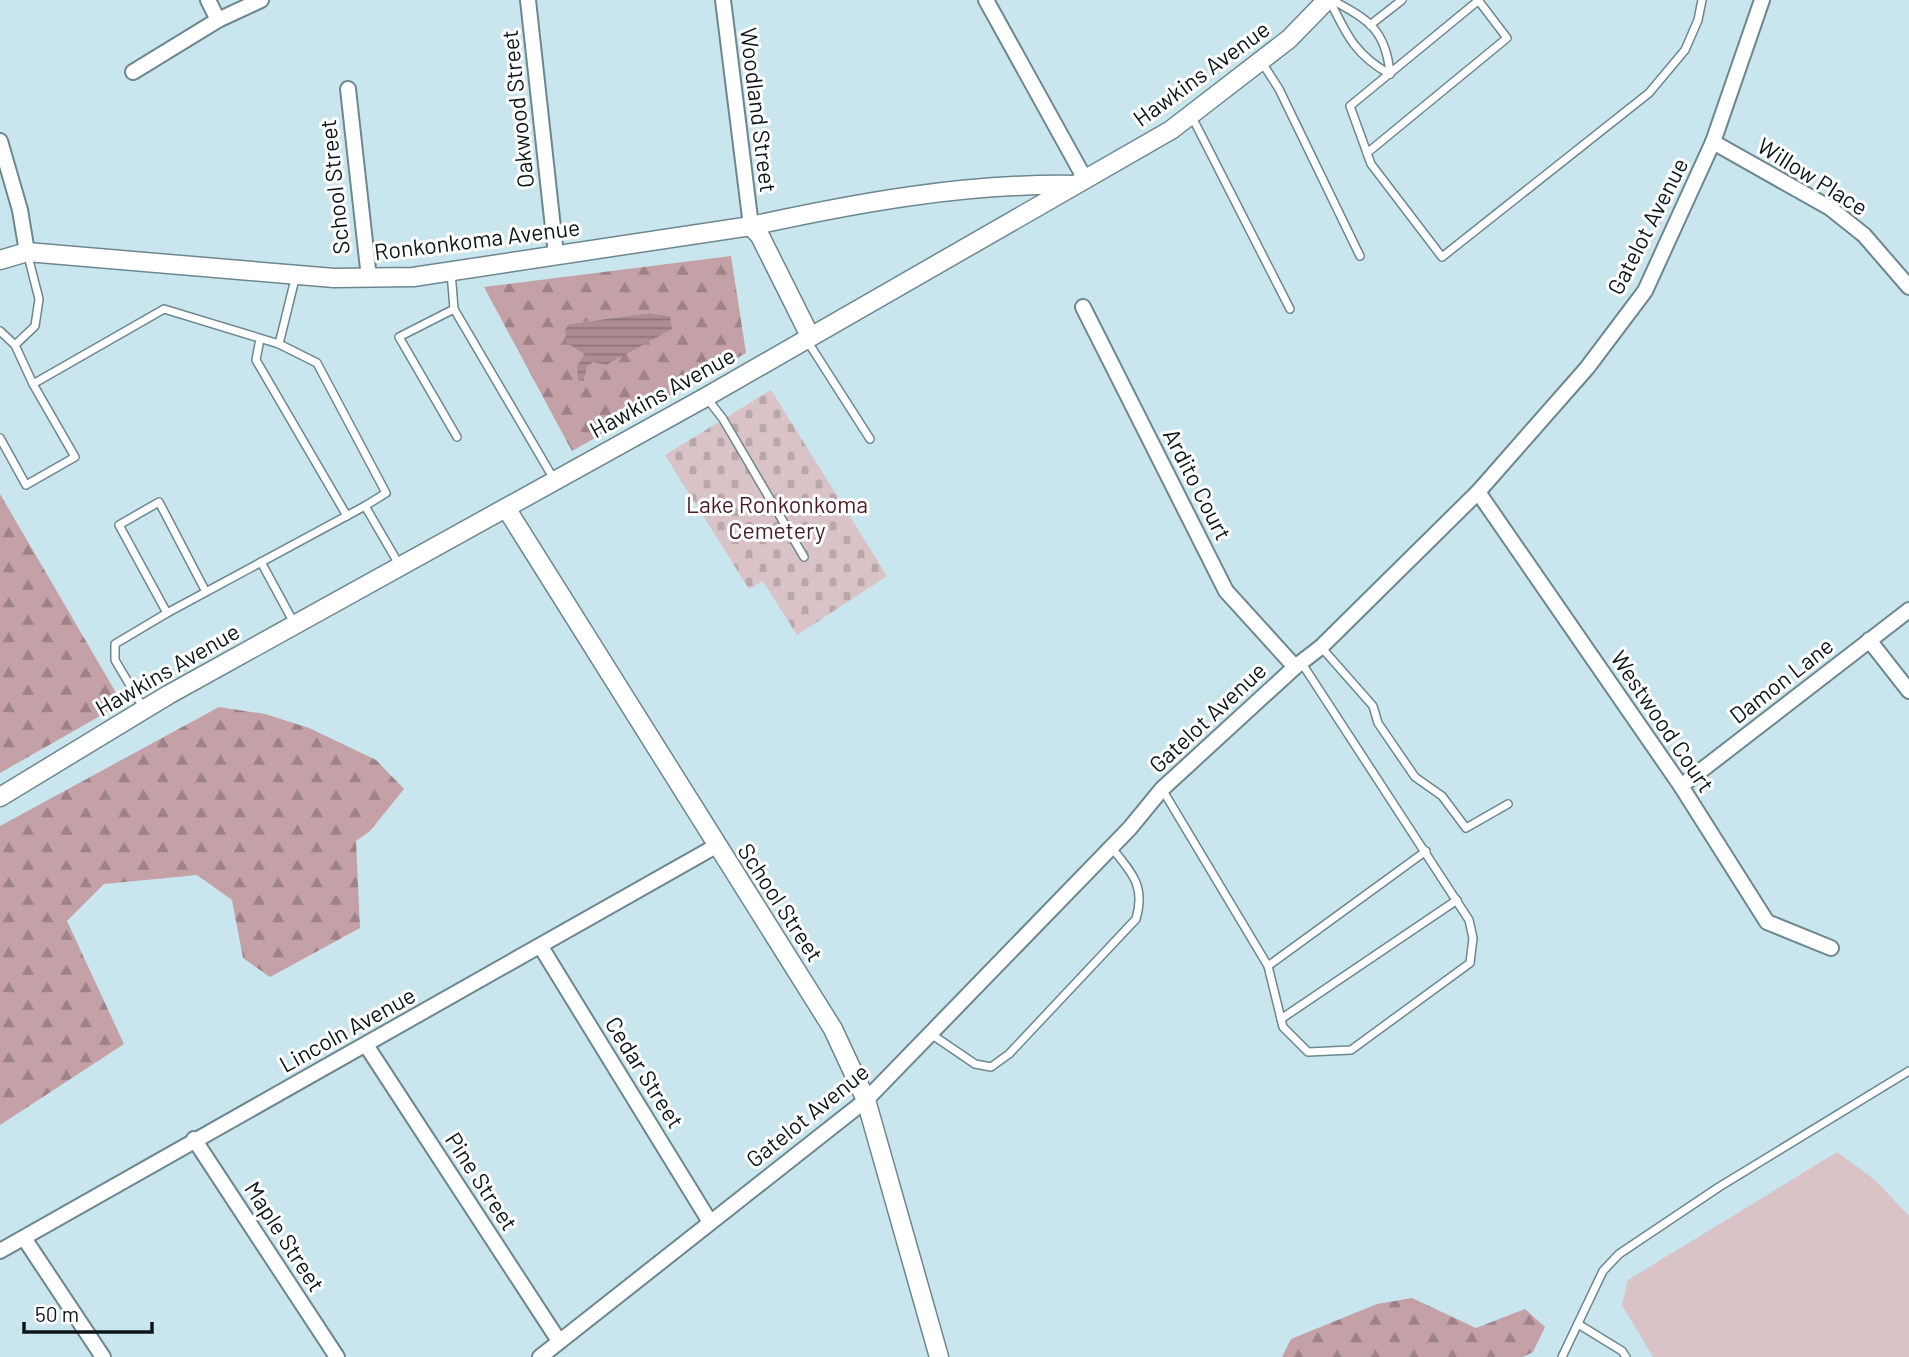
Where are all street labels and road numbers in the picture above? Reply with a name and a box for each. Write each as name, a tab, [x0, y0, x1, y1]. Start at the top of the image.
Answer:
street label: Hawkins Avenue	[1127, 14, 1275, 132]
street label: Woodland Street	[735, 26, 783, 194]
street label: Oakwood Street	[495, 29, 539, 189]
street label: School Street	[313, 118, 355, 256]
street label: Willow Place	[1753, 131, 1873, 221]
street label: Gatelot Avenue	[1601, 153, 1693, 299]
street label: Ronkonkoma Avenue	[373, 212, 581, 266]
street label: Hawkins Avenue	[584, 341, 740, 443]
street label: Ardito Court	[1158, 423, 1238, 545]
street label: Hawkins Avenue	[90, 616, 244, 722]
street label: Damon Lane	[1724, 631, 1838, 729]
street label: Westwood Court	[1605, 645, 1721, 797]
street label: Gatelot Avenue	[1143, 656, 1271, 778]
street label: School Street	[732, 838, 830, 966]
street label: Lincoln Avenue	[274, 980, 420, 1078]
street label: Cedar Street	[600, 1011, 690, 1133]
street label: Gatelot Avenue	[740, 1057, 874, 1173]
street label: Pine Street	[440, 1127, 524, 1235]
street label: Maple Street	[239, 1176, 331, 1296]

